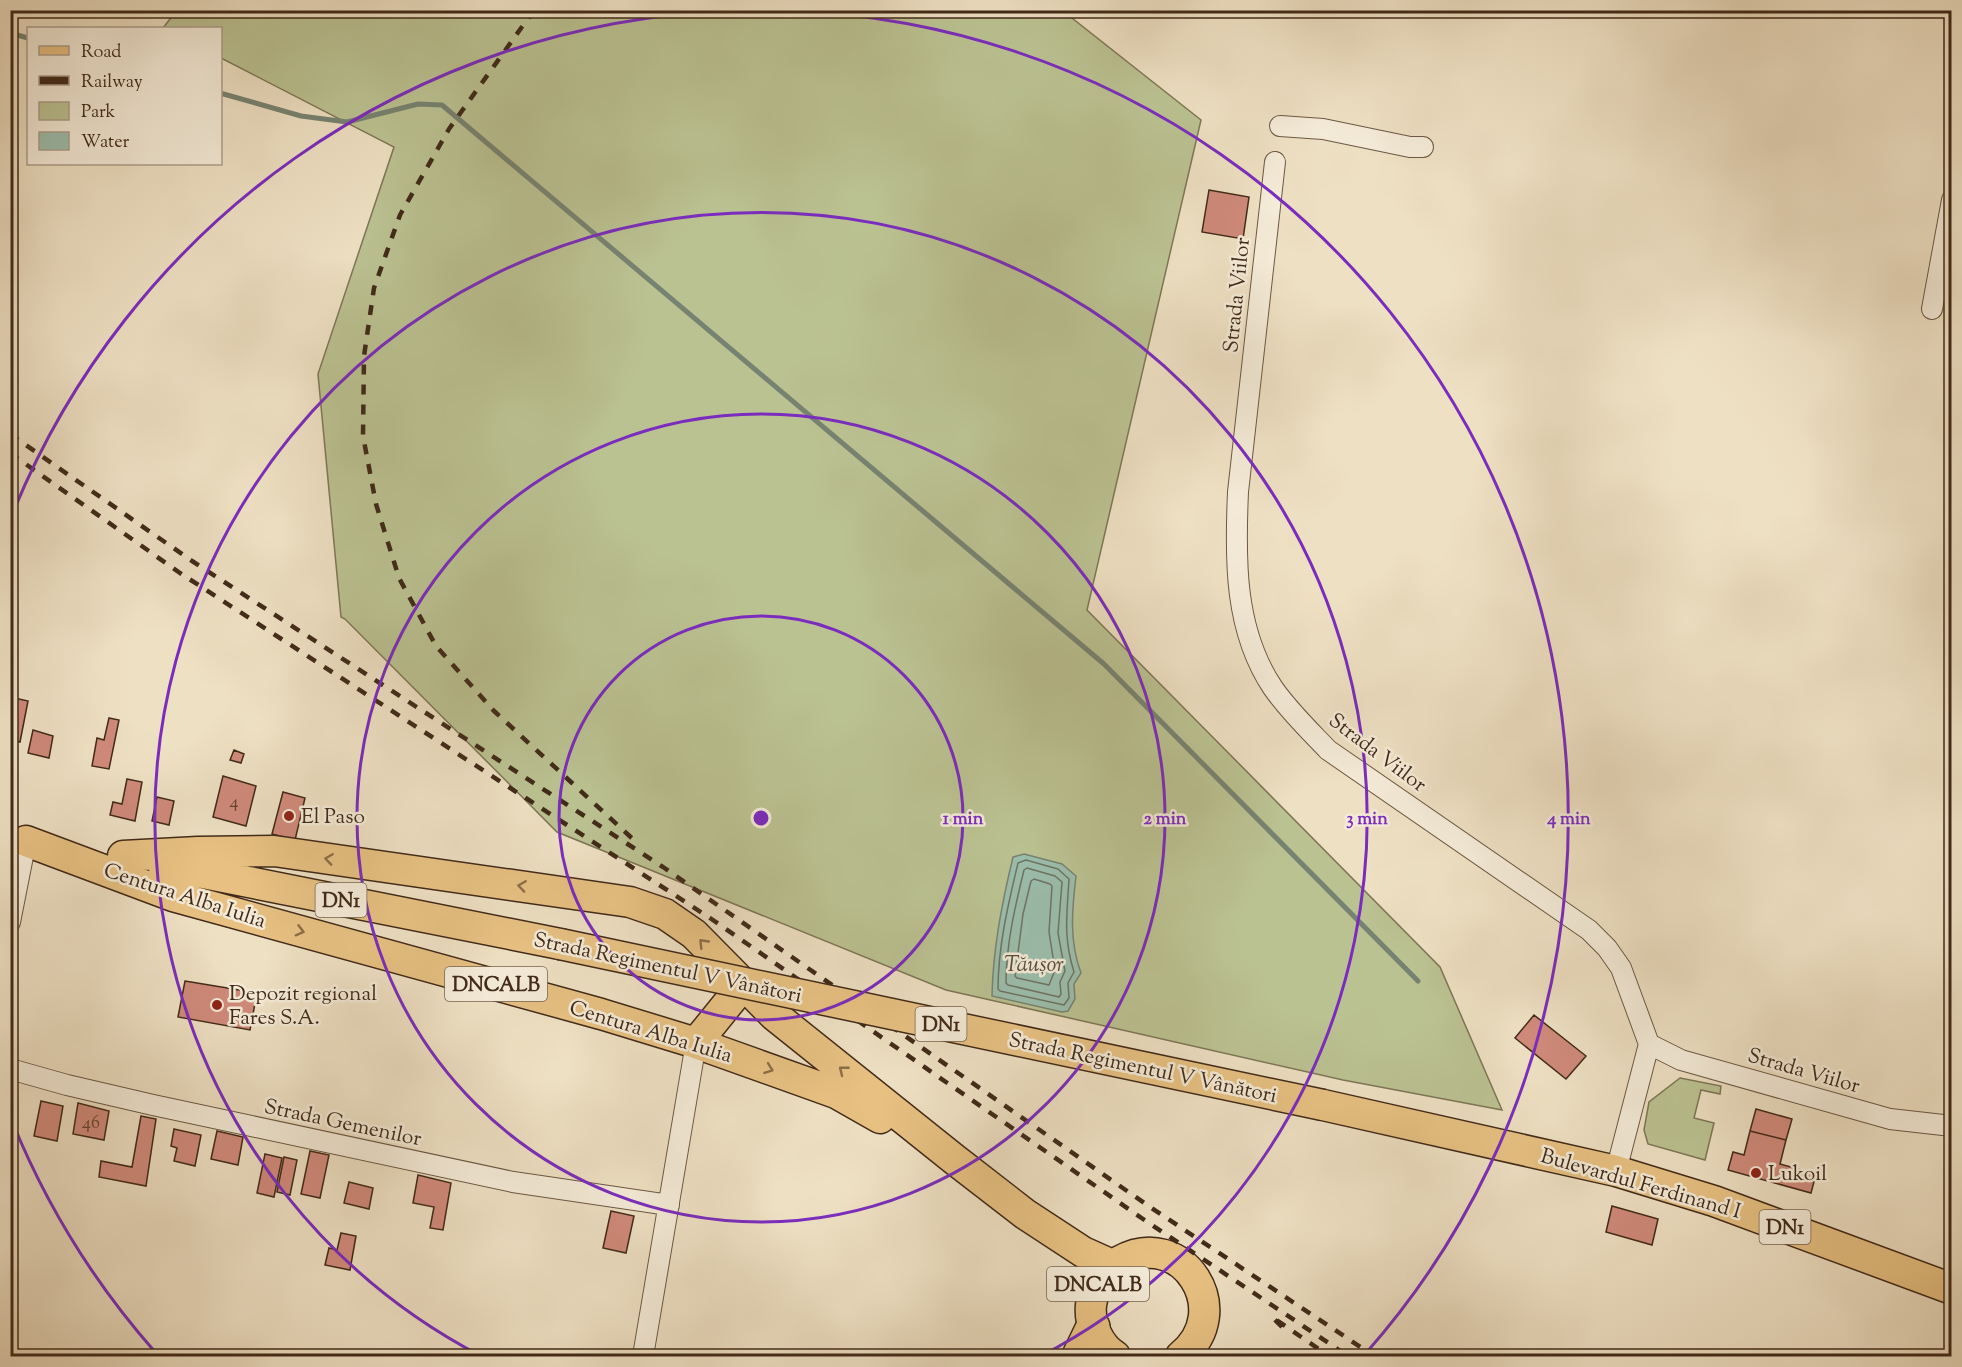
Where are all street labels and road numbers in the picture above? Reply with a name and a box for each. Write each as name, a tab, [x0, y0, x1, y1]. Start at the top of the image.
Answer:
street label: Strada Viilor	[1217, 236, 1259, 354]
street label: Strada Viilor	[1322, 707, 1432, 800]
street label: Centura Alba Iulia	[99, 857, 270, 937]
road number: DN1	[316, 883, 366, 917]
street label: Strada Regimentul V Vânători	[531, 926, 804, 1012]
road number: DNCALB	[445, 967, 547, 1001]
street label: Centura Alba Iulia	[565, 994, 736, 1072]
road number: DN1	[916, 1007, 966, 1041]
street label: Strada Regimentul V Vânători	[1006, 1026, 1279, 1112]
street label: Strada Viilor	[1744, 1042, 1863, 1102]
street label: Strada Gemenilor	[261, 1093, 424, 1155]
street label: Bulevardul Ferdinand I	[1537, 1142, 1744, 1228]
road number: DN1	[1760, 1210, 1810, 1244]
road number: DNCALB	[1047, 1267, 1149, 1301]

